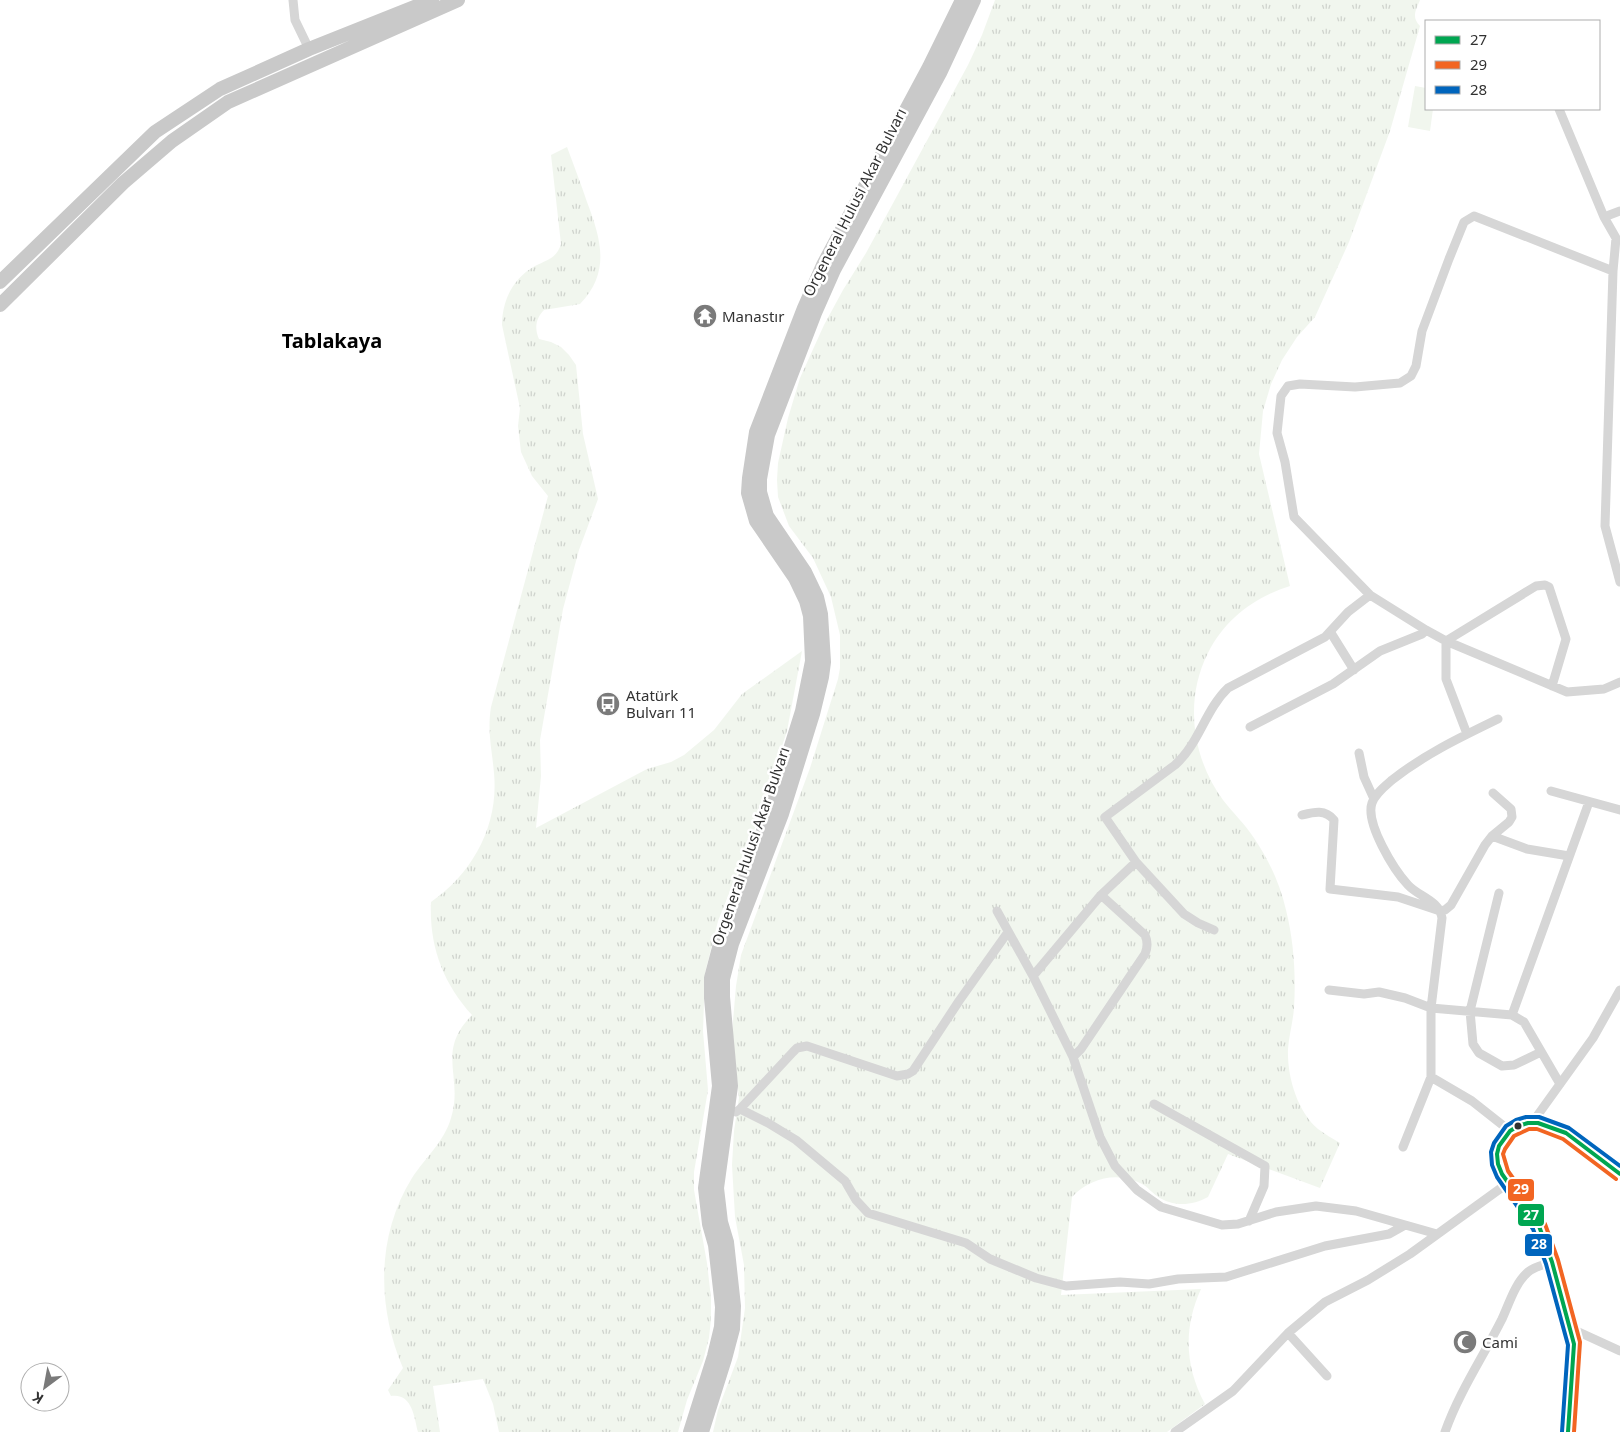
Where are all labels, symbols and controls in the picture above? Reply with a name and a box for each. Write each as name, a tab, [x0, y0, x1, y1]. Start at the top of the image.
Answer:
legend	[1425, 20, 1600, 110]
text: 27	[1470, 29, 1487, 49]
text: 29	[1470, 54, 1487, 74]
text: 28	[1470, 79, 1487, 99]
street label: Orgeneral Hulusi Akar Bulvarı	[798, 104, 910, 300]
temple icon: Manastır	[692, 303, 718, 329]
place label: Manastır	[722, 306, 784, 326]
district label: Tablakaya	[282, 327, 382, 354]
place label: Atatürk Bulvarı 11	[626, 685, 696, 722]
bus stop icon: Atatürk Bulvarı 11	[595, 691, 621, 717]
street label: Orgeneral Hulusi Akar Bulvarı	[707, 744, 793, 948]
unlabelled marker	[1513, 1121, 1523, 1131]
line badge: 29	[1507, 1178, 1535, 1202]
text: 29	[1513, 1179, 1529, 1198]
line badge: 27	[1517, 1203, 1545, 1227]
text: 27	[1523, 1205, 1539, 1224]
line badge: 28	[1524, 1233, 1553, 1257]
text: 28	[1531, 1234, 1547, 1253]
mosque icon: Cami	[1452, 1329, 1478, 1355]
place label: Cami	[1482, 1332, 1518, 1352]
north arrow	[20, 1362, 70, 1412]
text: K	[28, 1388, 47, 1409]

